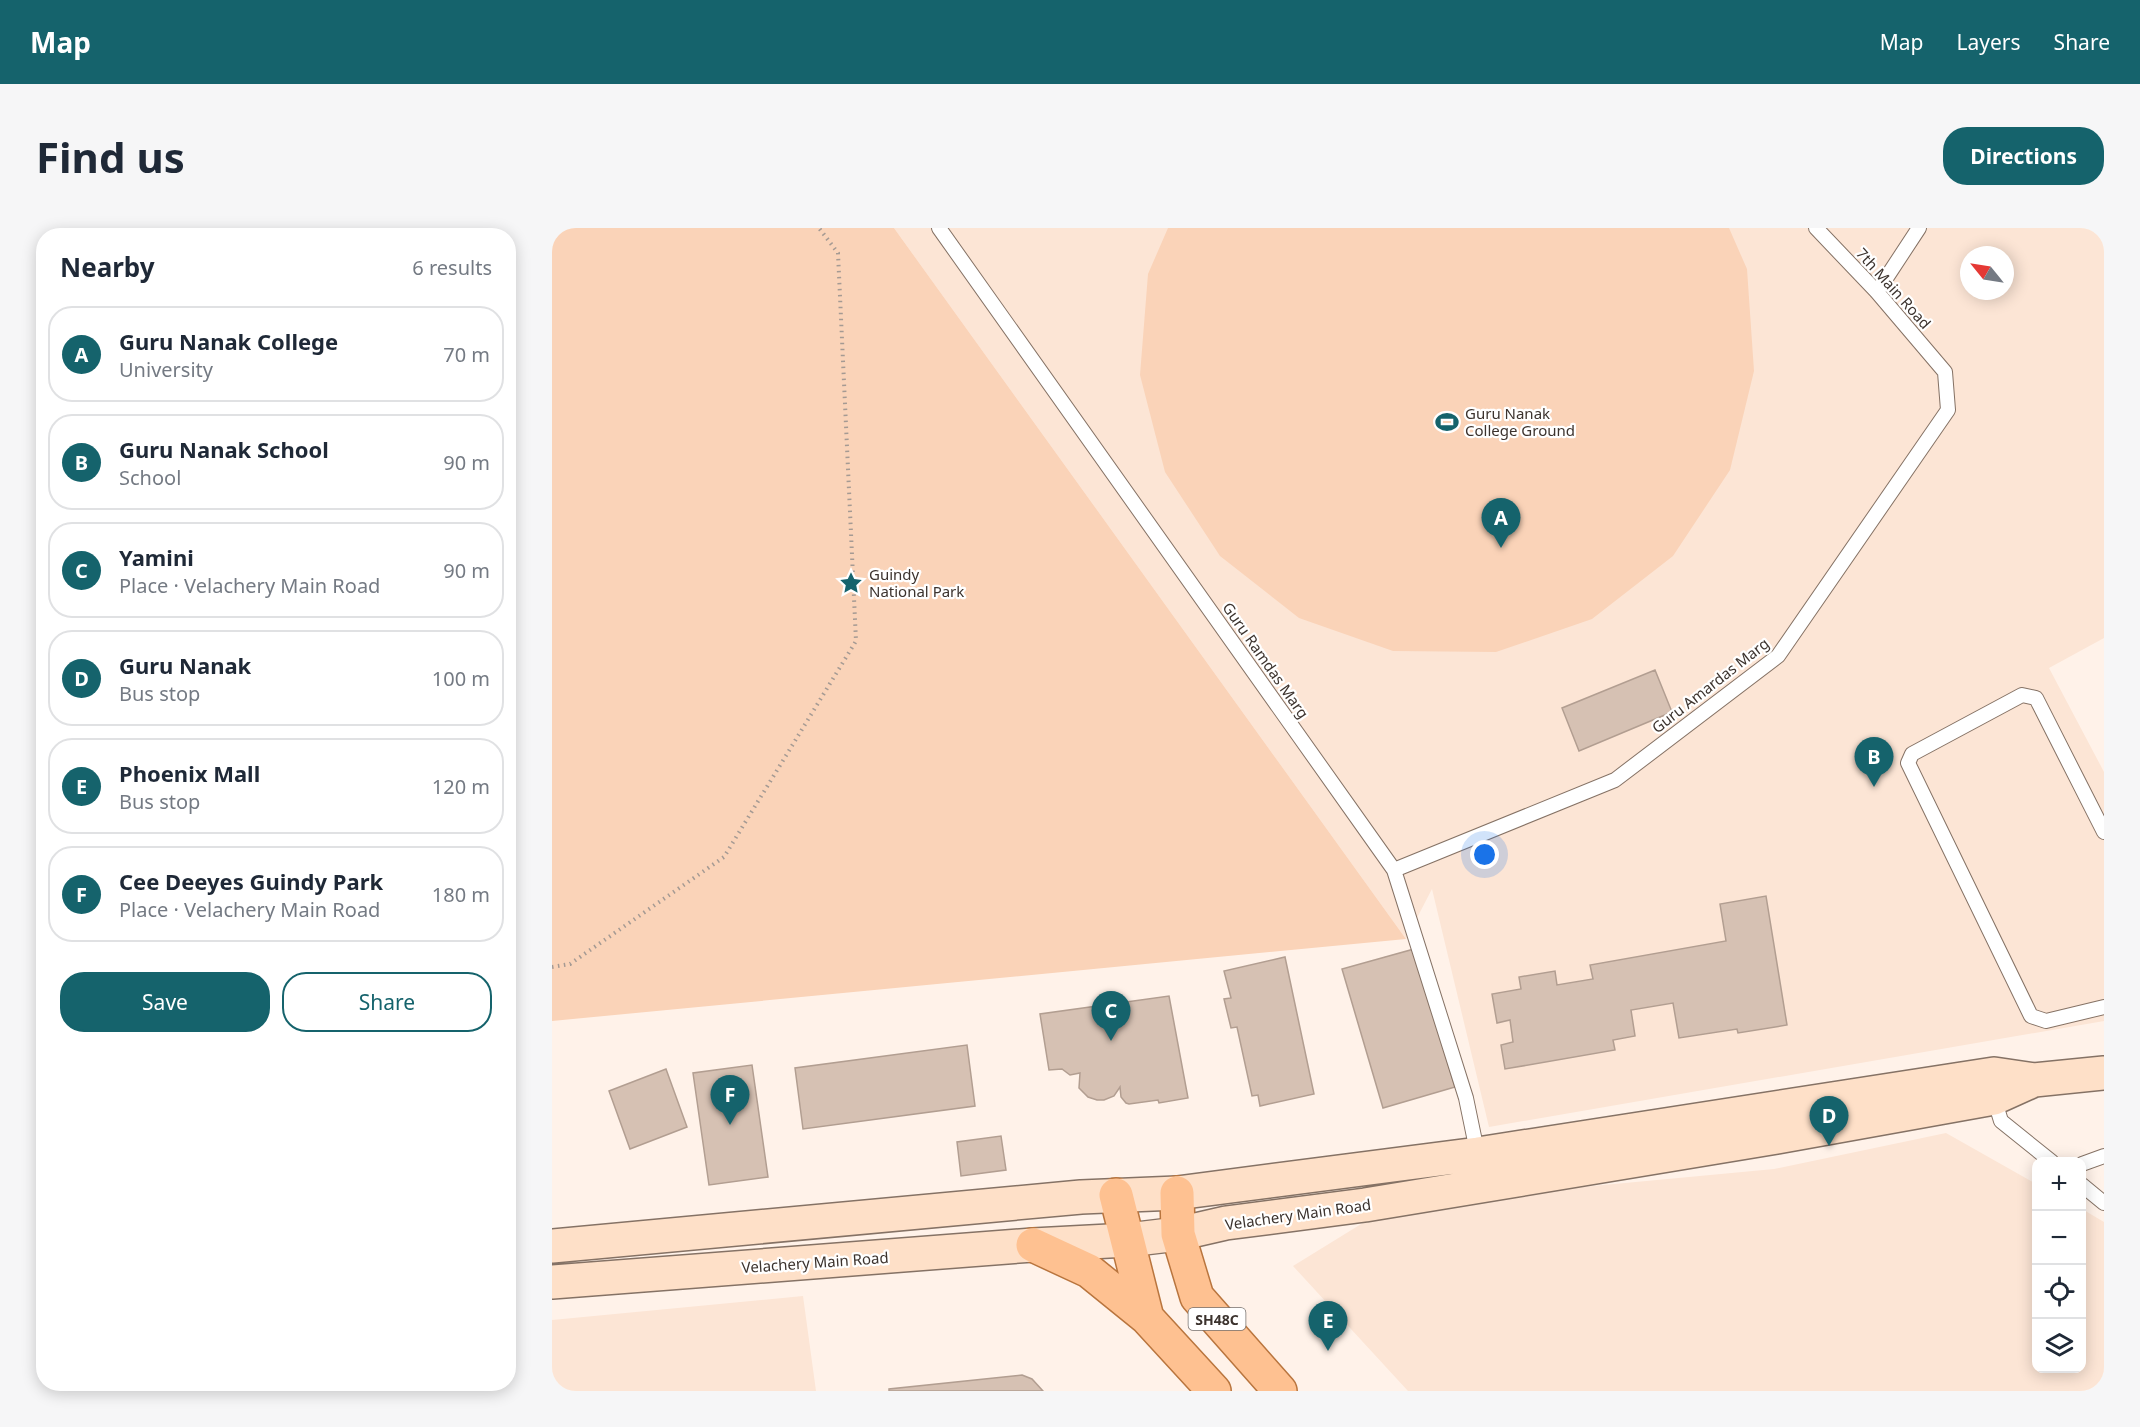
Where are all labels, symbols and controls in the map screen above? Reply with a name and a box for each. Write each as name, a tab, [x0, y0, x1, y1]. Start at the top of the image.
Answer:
text: Map	[30, 23, 91, 61]
text: Map	[1880, 28, 1924, 56]
text: Layers	[1957, 28, 2021, 56]
text: Share	[2054, 28, 2110, 56]
button: Directions	[1943, 127, 2104, 185]
text: Find us	[36, 128, 185, 185]
street label: 7th Main Road	[1852, 243, 1936, 333]
north arrow	[1960, 246, 2014, 300]
text: Nearby	[60, 249, 155, 285]
text: 6 results	[412, 254, 492, 281]
text: Guru Nanak College	[119, 326, 338, 356]
text: A	[75, 341, 88, 368]
text: 70 m	[443, 341, 490, 368]
text: University	[119, 356, 213, 383]
place label: Guru Nanak College Ground	[1465, 403, 1575, 440]
sports icon: Guru Nanak College Ground	[1434, 409, 1460, 435]
text: Guru Nanak School	[119, 434, 329, 464]
text: B	[75, 449, 88, 476]
text: 90 m	[443, 449, 490, 476]
text: School	[119, 464, 181, 491]
pin: A	[1482, 498, 1520, 548]
text: Yamini	[119, 542, 194, 572]
text: C	[75, 557, 88, 584]
text: 90 m	[443, 557, 490, 584]
place label: Guindy National Park	[869, 564, 964, 601]
place icon: Guindy National Park	[838, 570, 864, 596]
text: Place · Velachery Main Road	[119, 572, 380, 599]
street label: Guru Ramdas Marg	[1218, 598, 1314, 722]
street label: Guru Amardas Marg	[1647, 633, 1773, 737]
text: Guru Nanak	[119, 650, 251, 680]
text: D	[74, 665, 89, 692]
text: 100 m	[432, 665, 490, 692]
text: Bus stop	[119, 680, 200, 707]
pin: B	[1854, 738, 1894, 787]
text: Phoenix Mall	[119, 758, 260, 788]
text: E	[76, 773, 87, 800]
text: 120 m	[432, 773, 490, 800]
text: Bus stop	[119, 788, 200, 815]
your location	[1470, 840, 1499, 869]
text: Cee Deeyes Guindy Park	[119, 866, 383, 896]
text: F	[76, 881, 87, 908]
text: 180 m	[432, 881, 490, 908]
text: Place · Velachery Main Road	[119, 896, 380, 923]
button: Save	[60, 972, 270, 1032]
button: Share	[282, 972, 492, 1032]
pin: C	[1092, 992, 1130, 1041]
pin: F	[710, 1076, 750, 1125]
pin: D	[1810, 1096, 1848, 1146]
map controls	[2032, 1157, 2086, 1373]
button: +	[2032, 1157, 2086, 1211]
street label: Velachery Main Road	[1224, 1194, 1372, 1234]
button: −	[2032, 1211, 2086, 1265]
street label: Velachery Main Road	[741, 1247, 889, 1277]
button: locate	[2032, 1265, 2086, 1319]
pin: E	[1308, 1302, 1348, 1351]
road number: SH48C	[1188, 1308, 1246, 1330]
button: layers	[2032, 1319, 2086, 1373]

